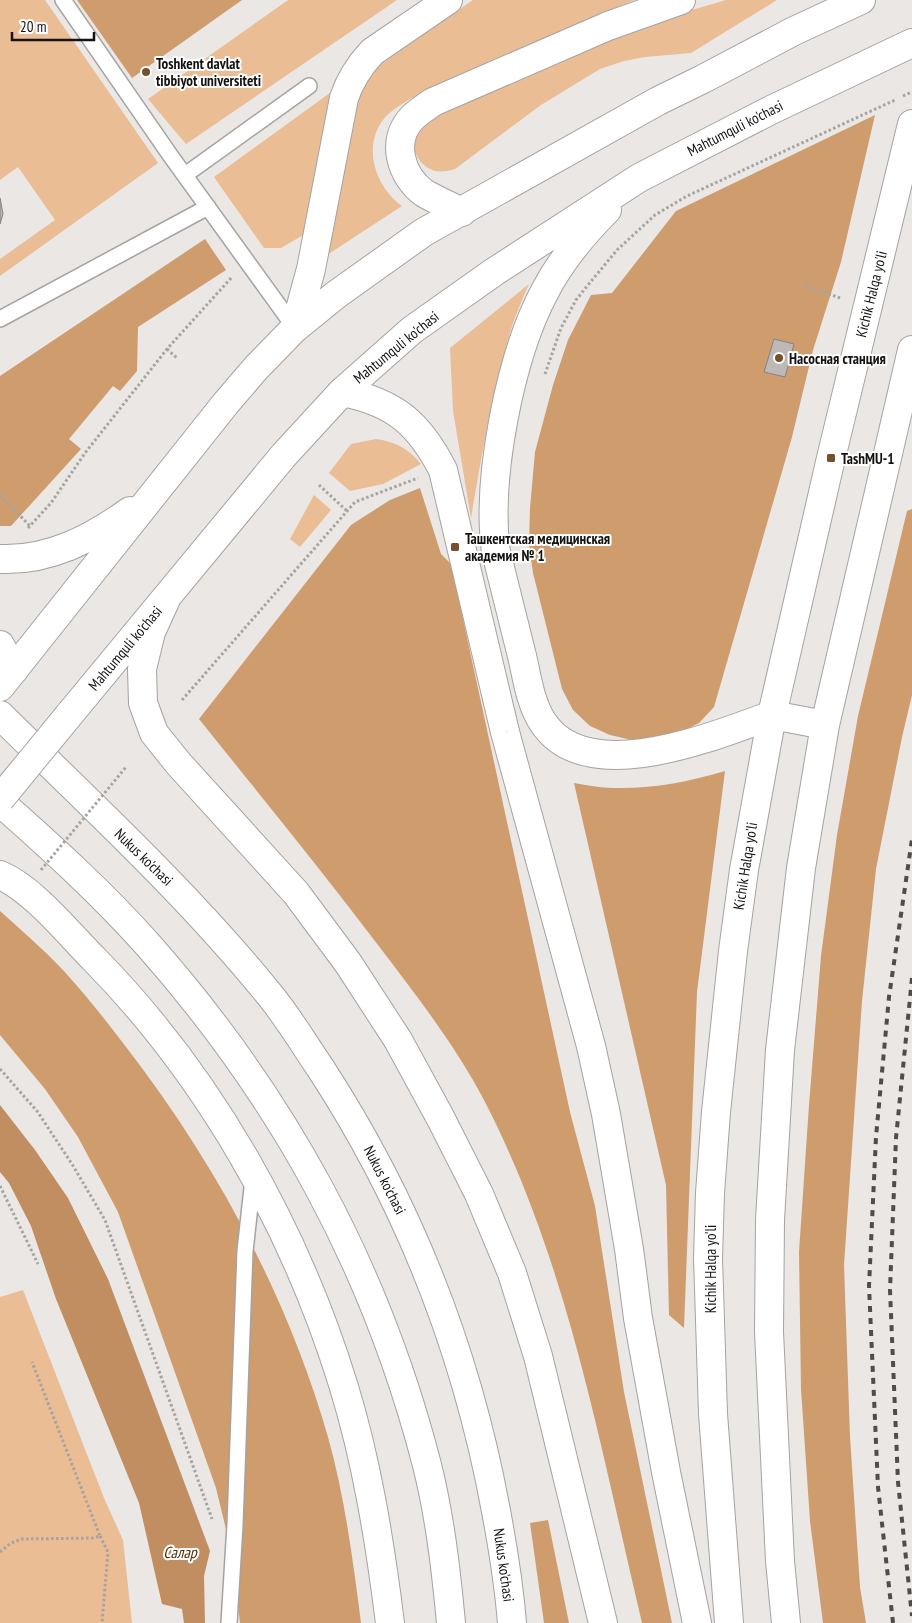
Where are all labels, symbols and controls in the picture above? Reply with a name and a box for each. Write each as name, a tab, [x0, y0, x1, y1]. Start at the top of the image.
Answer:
scale bar	[12, 10, 95, 42]
text: 20 m	[20, 17, 46, 36]
place label: Toshkent davlat tibbiyot universiteti	[156, 54, 261, 90]
marker: Toshkent davlat tibbiyot universiteti	[140, 66, 152, 78]
street label: Mahtumquli ko'chasi	[684, 96, 786, 160]
street label: Kichik Halqa yo'li	[851, 249, 891, 339]
street label: Mahtumquli ko'chasi	[349, 307, 443, 387]
place label: Насосная станция	[789, 349, 886, 368]
marker: Насосная станция	[773, 352, 785, 364]
place label: TashMU-1	[841, 449, 894, 468]
marker: TashMU-1	[825, 452, 837, 464]
place label: Ташкентская медицинская академия № 1	[465, 529, 610, 565]
marker: Ташкентская медицинская академия № 1	[449, 541, 461, 553]
street label: Mahtumquli ko'chasi	[84, 602, 166, 694]
street label: Kichik Halqa yo'li	[729, 821, 761, 911]
street label: Nukus ko'chasi	[111, 824, 177, 890]
street label: Nukus ko'chasi	[360, 1143, 410, 1217]
street label: Kichik Halqa yo'li	[701, 1225, 720, 1313]
street label: Nukus ko'chasi	[489, 1527, 519, 1603]
water label: Салар	[163, 1542, 198, 1562]

